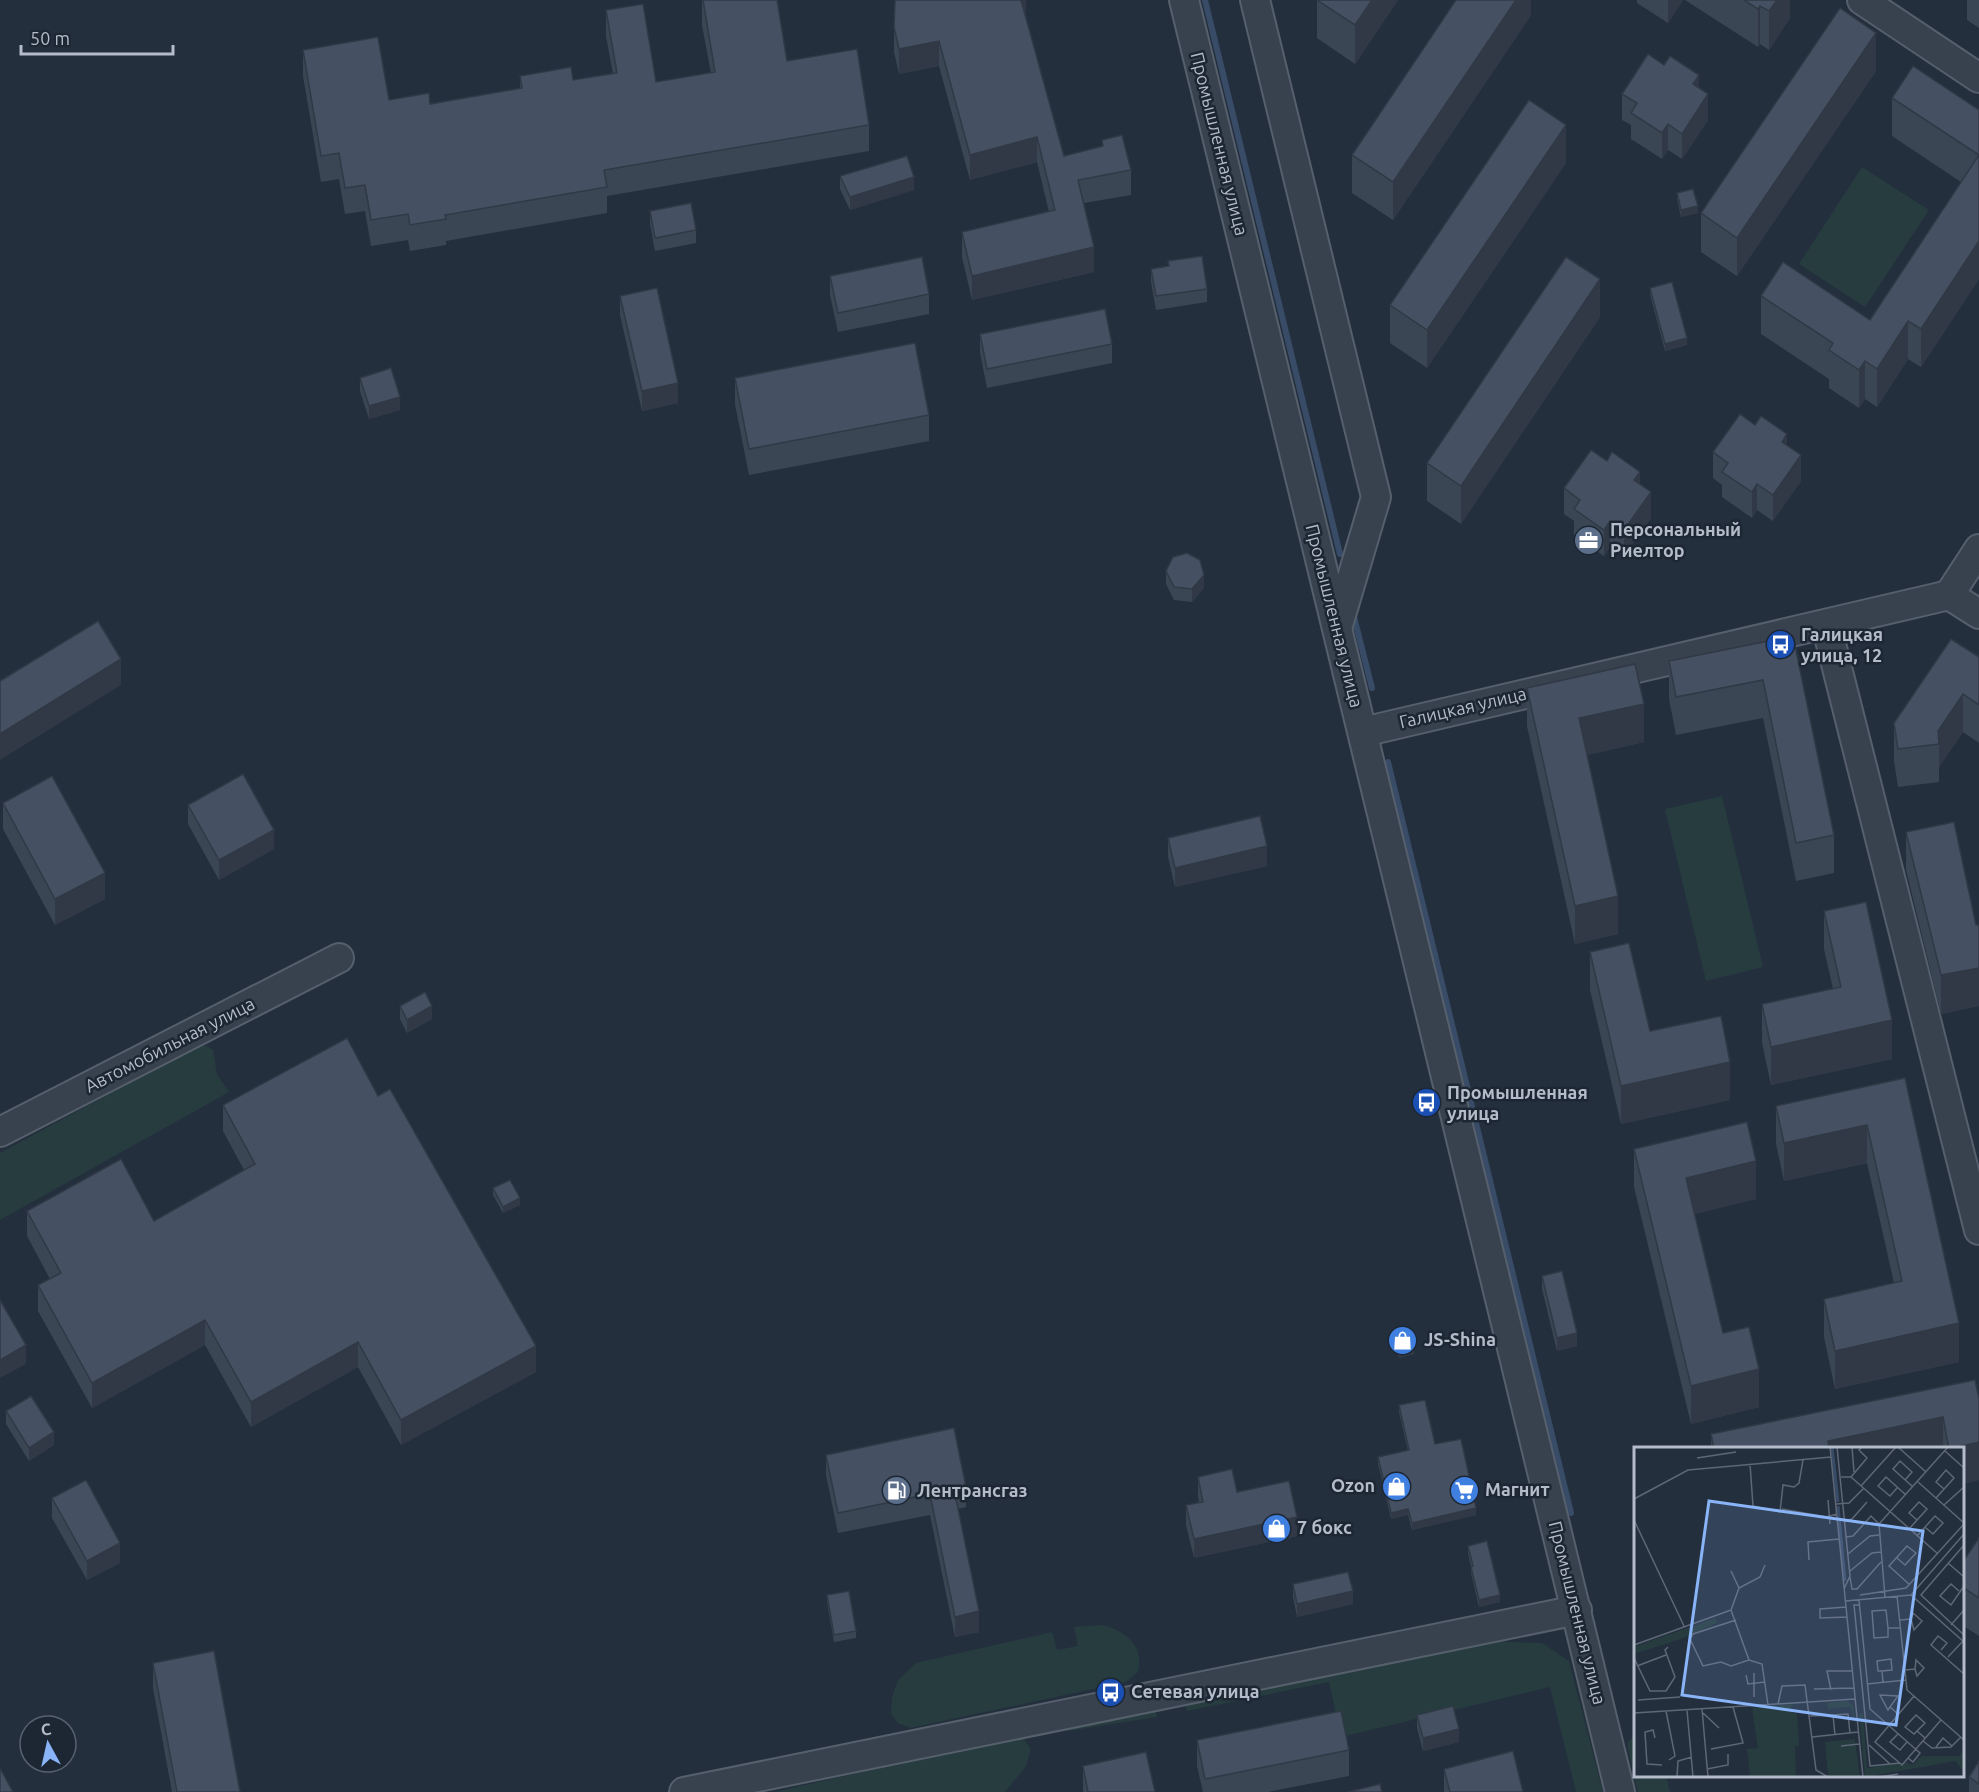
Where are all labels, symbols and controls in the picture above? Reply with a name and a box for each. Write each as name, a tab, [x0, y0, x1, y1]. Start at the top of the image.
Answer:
scale bar	[21, 18, 172, 56]
text: 50 m	[30, 28, 70, 48]
street label: Промышленная улица	[1187, 50, 1252, 238]
place label: Персональный Риелтор	[1610, 519, 1741, 560]
street label: Промышленная улица	[1302, 522, 1367, 710]
office icon: Персональный Риелтор	[1573, 524, 1605, 556]
place label: Галицкая улица, 12	[1801, 624, 1883, 665]
bus stop icon: Галицкая улица, 12	[1764, 629, 1796, 661]
street label: Галицкая улица	[1397, 683, 1528, 731]
street label: Автомобильная улица	[81, 993, 258, 1096]
place label: Промышленная улица	[1447, 1082, 1588, 1123]
bus stop icon: Промышленная улица	[1410, 1087, 1442, 1119]
shop icon: JS-Shina	[1387, 1324, 1419, 1356]
place label: JS-Shina	[1424, 1329, 1496, 1349]
inset map	[1634, 1447, 1964, 1777]
shop icon: Ozon	[1380, 1470, 1412, 1502]
supermarket icon: Магнит	[1448, 1474, 1480, 1506]
fuel station icon: Лентрансгаз	[880, 1475, 912, 1507]
place label: Ozon	[1331, 1475, 1375, 1495]
place label: Магнит	[1485, 1479, 1549, 1499]
place label: Лентрансгаз	[917, 1480, 1028, 1500]
shop icon: 7 бокс	[1260, 1512, 1292, 1544]
place label: 7 бокс	[1297, 1517, 1352, 1537]
street label: Промышленная улица	[1545, 1519, 1610, 1707]
bus stop icon: Сетевая улица	[1094, 1676, 1126, 1708]
place label: Сетевая улица	[1131, 1681, 1260, 1701]
north arrow	[18, 1714, 78, 1774]
text: С	[40, 1720, 52, 1739]

